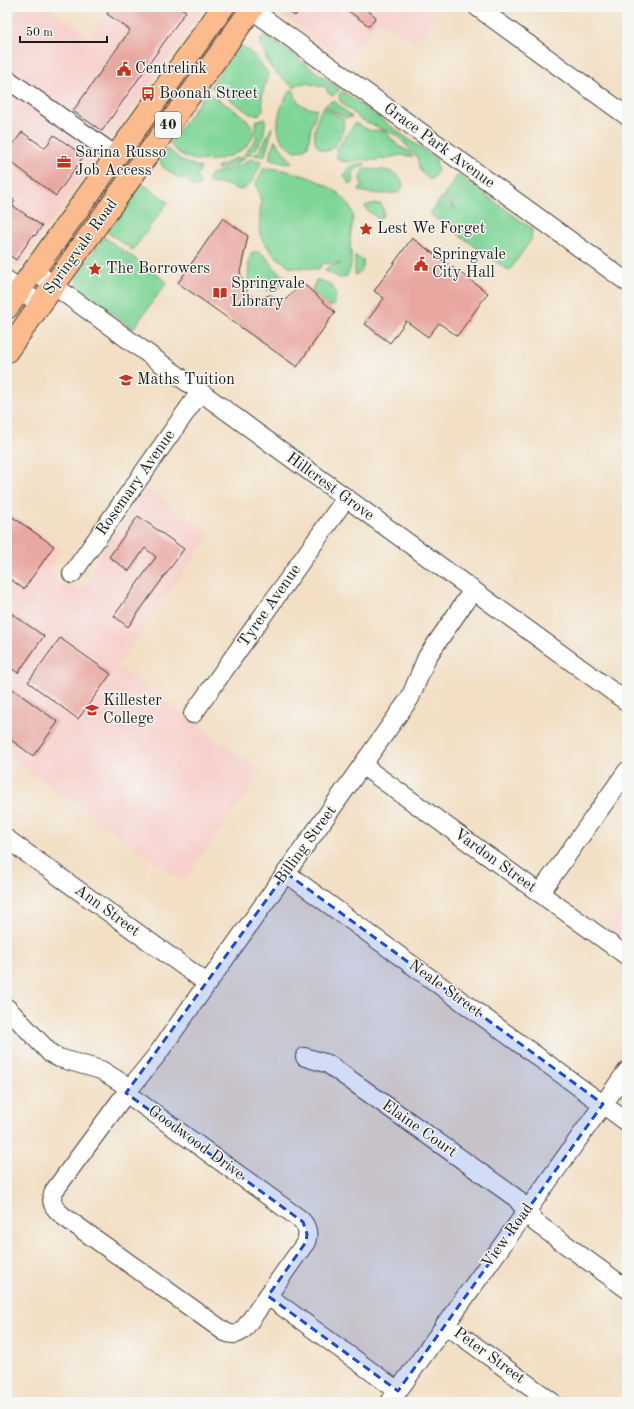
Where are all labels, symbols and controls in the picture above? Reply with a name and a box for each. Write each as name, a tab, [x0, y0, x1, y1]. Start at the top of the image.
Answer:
scale bar	[20, 18, 107, 44]
text: 50 m	[26, 26, 53, 39]
public building icon: Centrelink	[116, 61, 132, 77]
place label: Centrelink	[135, 61, 207, 77]
bus stop icon: Boonah Street	[140, 86, 156, 102]
place label: Boonah Street	[159, 86, 258, 102]
street label: Grace Park Avenue	[380, 100, 498, 192]
road number: 40	[155, 112, 181, 138]
place label: Sarina Russo Job Access	[75, 145, 167, 179]
office icon: Sarina Russo Job Access	[56, 154, 72, 170]
street label: Springvale Road	[41, 196, 121, 298]
place icon: Lest We Forget	[358, 221, 374, 237]
place label: Lest We Forget	[377, 221, 486, 237]
place label: Springvale City Hall	[432, 247, 506, 281]
public building icon: Springvale City Hall	[413, 256, 429, 272]
place icon: The Borrowers	[87, 261, 103, 277]
place label: The Borrowers	[106, 261, 210, 277]
place label: Springvale Library	[231, 276, 305, 310]
library icon: Springvale Library	[212, 285, 228, 301]
school or university icon: Maths Tuition	[118, 372, 134, 388]
place label: Maths Tuition	[137, 372, 235, 388]
street label: Rosemary Avenue	[94, 427, 178, 539]
street label: Hillcrest Grove	[283, 450, 377, 524]
street label: Tyree Avenue	[236, 562, 304, 650]
place label: Killester College	[103, 693, 162, 727]
school or university icon: Killester College	[84, 702, 100, 718]
street label: Billing Street	[272, 803, 340, 887]
street label: Vardon Street	[451, 826, 539, 896]
street label: Ann Street	[71, 882, 143, 940]
street label: Neale Street	[405, 957, 485, 1021]
street label: Elaine Court	[379, 1097, 460, 1161]
street label: Goodwood Drive	[145, 1103, 247, 1183]
street label: View Road	[479, 1201, 537, 1271]
street label: Peter Street	[450, 1325, 528, 1387]

